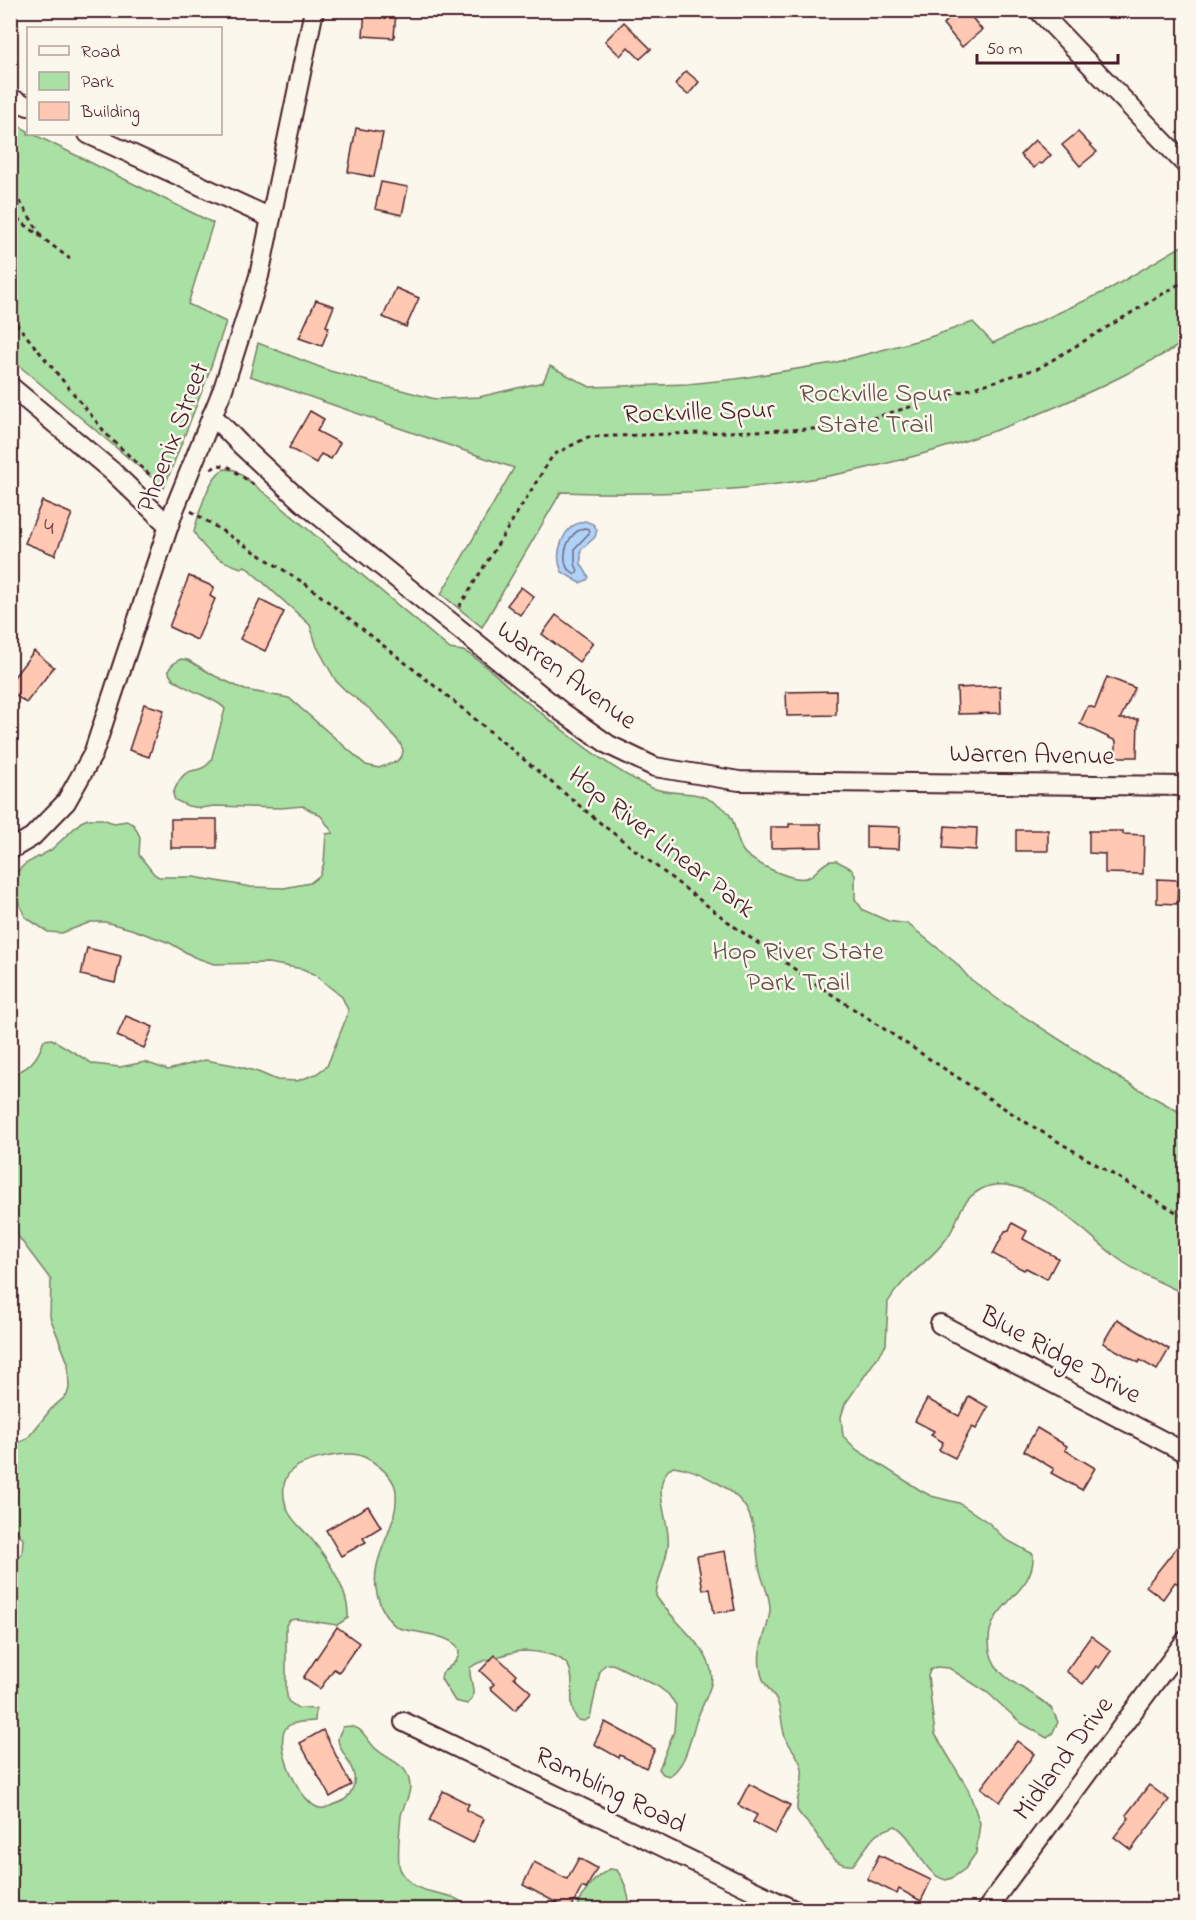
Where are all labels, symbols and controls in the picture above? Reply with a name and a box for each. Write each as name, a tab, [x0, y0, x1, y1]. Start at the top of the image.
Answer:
legend	[27, 27, 222, 135]
scale bar	[977, 27, 1118, 65]
text: 50 m	[986, 37, 1023, 63]
text: Road	[81, 40, 120, 66]
text: Park	[81, 70, 114, 96]
text: Building	[80, 100, 140, 127]
street label: Phoenix Street	[127, 357, 221, 519]
park label: Rockville Spur State Trail	[799, 375, 951, 445]
street label: Rockville Spur	[622, 391, 776, 435]
house number: 4	[44, 511, 54, 546]
street label: Warren Avenue	[488, 612, 645, 741]
street label: Warren Avenue	[949, 735, 1116, 777]
street label: Hop River Linear Park	[559, 757, 763, 929]
park label: Hop River State Park Trail	[712, 933, 885, 1003]
street label: Blue Ridge Drive	[972, 1297, 1148, 1415]
street label: Midland Drive	[1004, 1688, 1124, 1829]
street label: Rambling Road	[528, 1737, 692, 1845]

